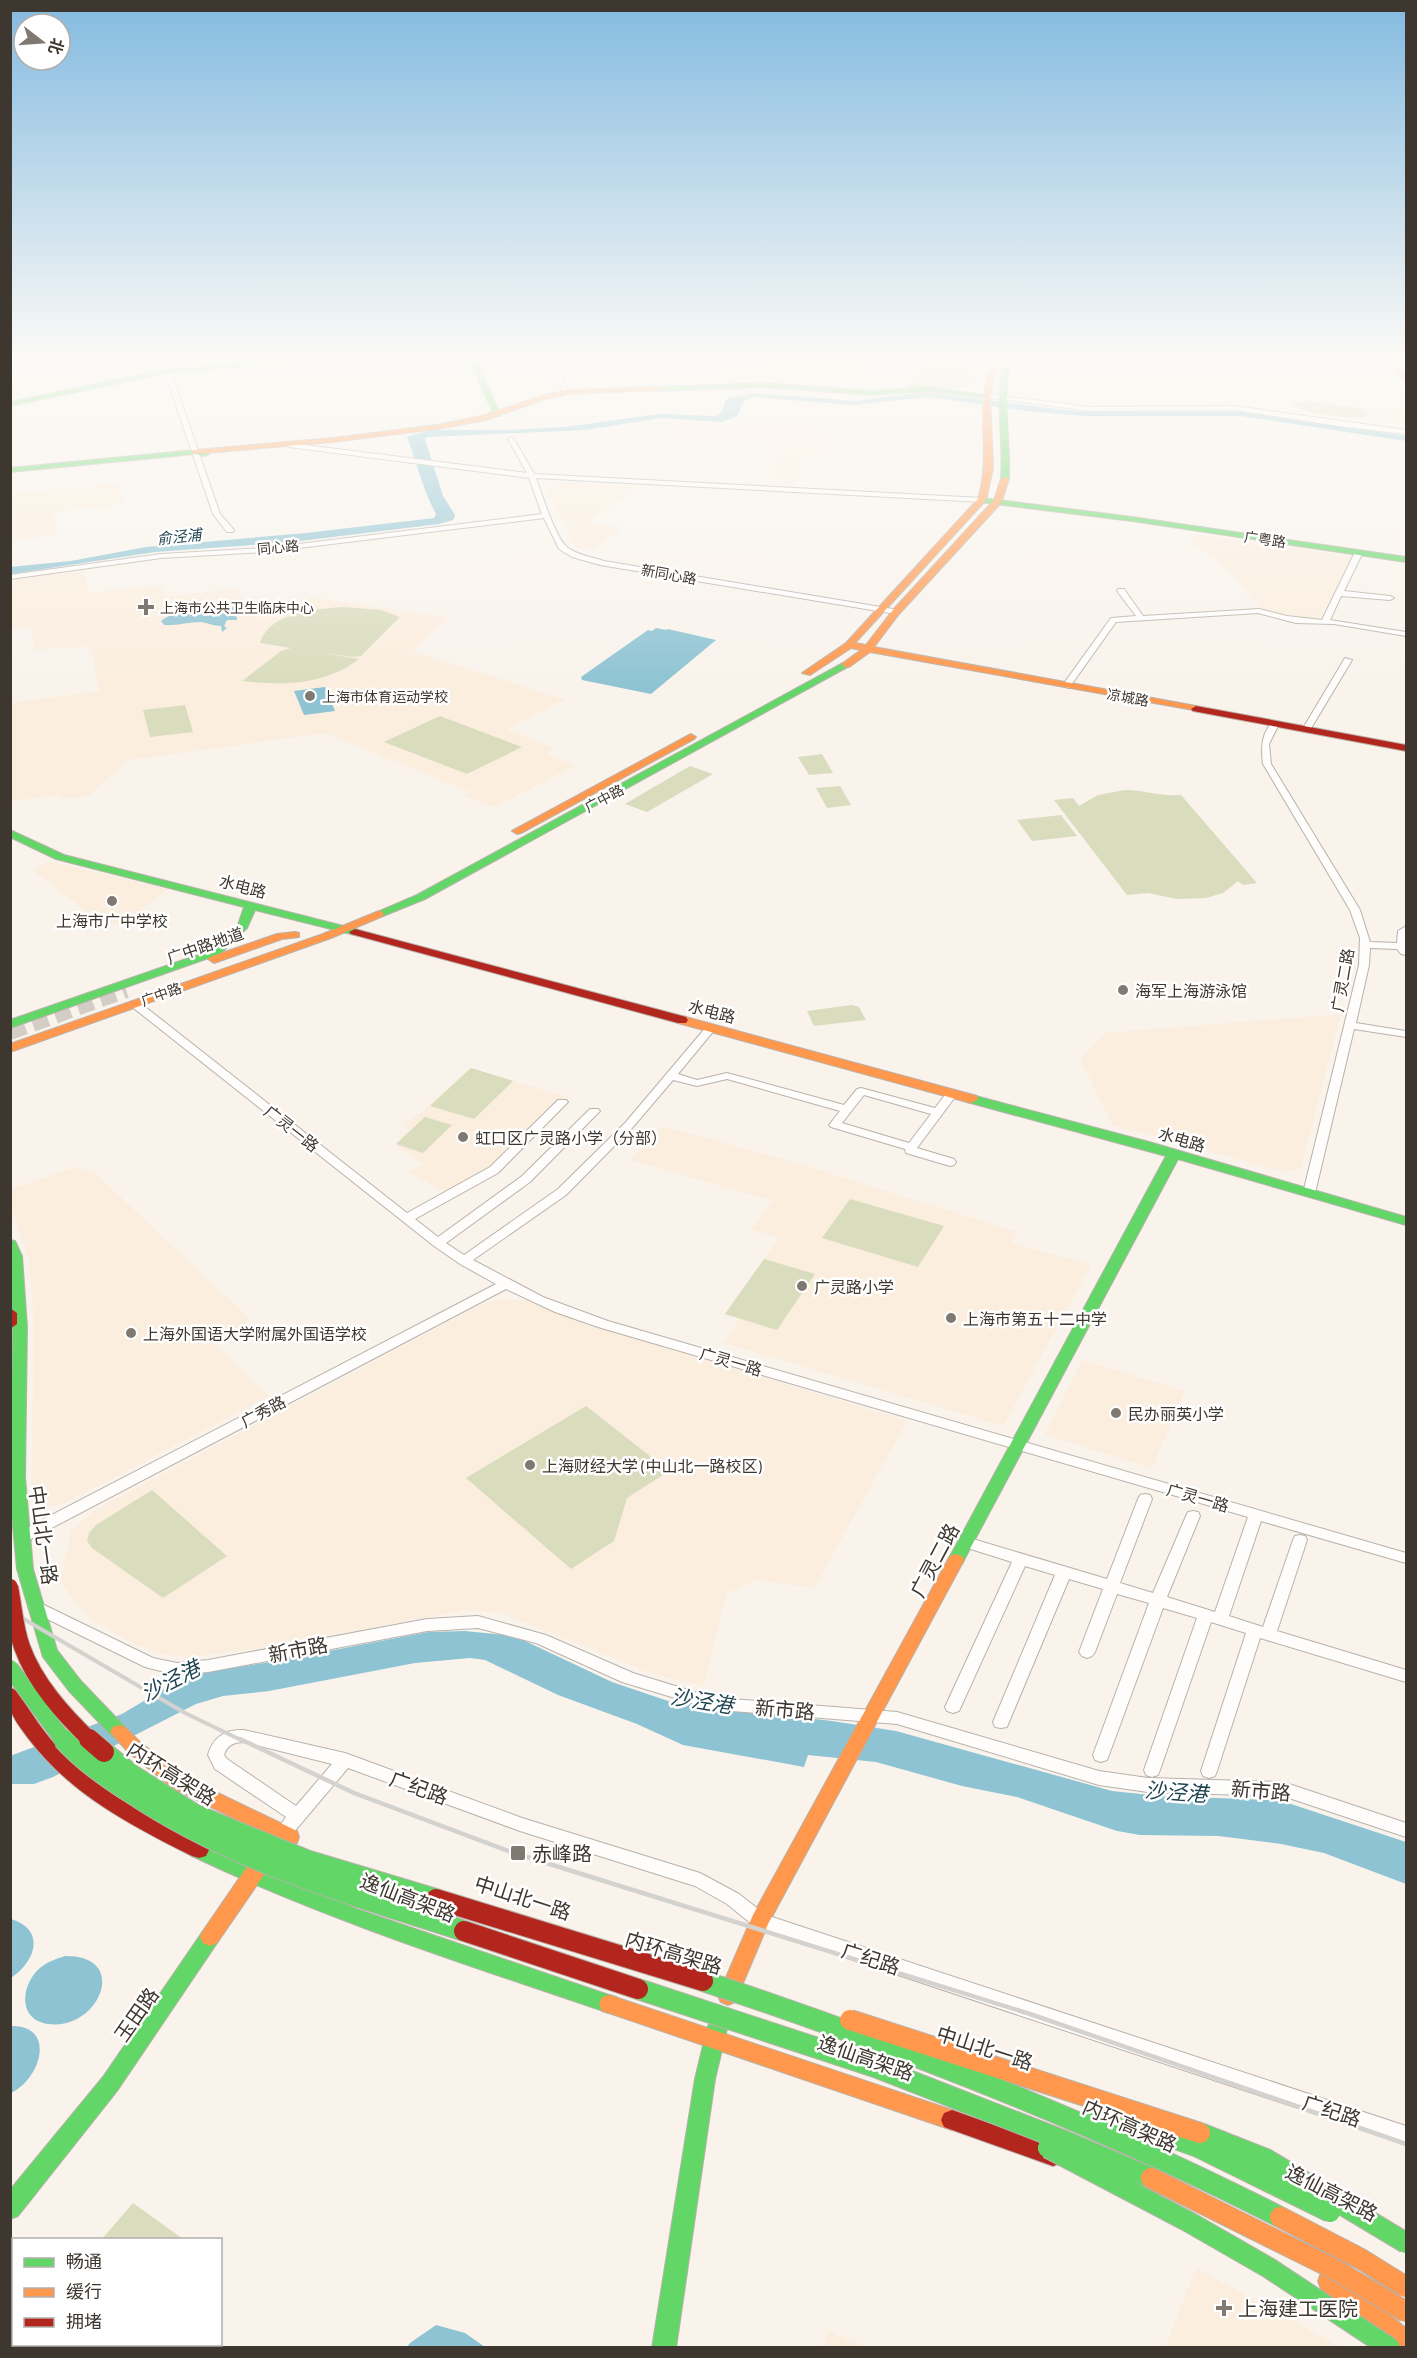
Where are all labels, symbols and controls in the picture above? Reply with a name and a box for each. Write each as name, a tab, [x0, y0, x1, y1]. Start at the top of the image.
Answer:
north arrow	[12, 12, 72, 72]
text: 北	[45, 36, 68, 57]
water label: 俞泾浦	[156, 524, 204, 547]
street label: 广粤路	[1243, 528, 1287, 550]
street label: 同心路	[256, 537, 300, 557]
street label: 新同心路	[640, 561, 698, 587]
marker: 上海市公共卫生临床中心	[137, 598, 155, 616]
place label: 上海市公共卫生临床中心	[160, 599, 314, 616]
street label: 凉城路	[1106, 685, 1150, 709]
place label: 上海市体育运动学校	[322, 688, 448, 705]
marker: 上海市体育运动学校	[303, 689, 317, 703]
street label: 广中路	[581, 781, 627, 815]
street label: 水电路	[217, 871, 269, 901]
marker: 上海市广中学校	[105, 894, 119, 908]
place label: 上海市广中学校	[56, 911, 168, 930]
street label: 广中路地道	[164, 923, 246, 967]
street label: 广灵二路	[1327, 947, 1357, 1013]
street label: 广中路	[138, 979, 184, 1009]
place label: 海军上海游泳馆	[1135, 981, 1247, 1000]
marker: 海军上海游泳馆	[1116, 983, 1130, 997]
street label: 水电路	[686, 996, 738, 1026]
street label: 广灵一路	[261, 1101, 323, 1155]
street label: 水电路	[1156, 1123, 1208, 1155]
place label: 虹口区广灵路小学（分部）	[475, 1128, 667, 1147]
marker: 虹口区广灵路小学（分部）	[456, 1130, 470, 1144]
place label: 广灵路小学	[814, 1277, 894, 1296]
marker: 广灵路小学	[795, 1279, 809, 1293]
place label: 上海市第五十二中学	[963, 1309, 1107, 1328]
marker: 上海市第五十二中学	[944, 1311, 958, 1325]
place label: 上海外国语大学附属外国语学校	[143, 1324, 367, 1343]
marker: 上海外国语大学附属外国语学校	[124, 1326, 138, 1340]
street label: 广灵一路	[698, 1343, 764, 1379]
street label: 广秀路	[237, 1391, 289, 1431]
place label: 民办丽英小学	[1128, 1404, 1224, 1423]
marker: 民办丽英小学	[1109, 1406, 1123, 1420]
place label: 上海财经大学 (中山北一路校区)	[542, 1456, 762, 1475]
marker: 上海财经大学 (中山北一路校区)	[523, 1458, 537, 1472]
street label: 广灵一路	[1165, 1479, 1231, 1515]
street label: 中山北一路	[25, 1484, 63, 1586]
street label: 广灵二路	[905, 1519, 963, 1601]
street label: 新市路	[266, 1631, 330, 1667]
water label: 沙泾港	[136, 1653, 206, 1705]
water label: 沙泾港	[669, 1683, 738, 1718]
street label: 新市路	[754, 1694, 816, 1724]
street label: 内环高架路	[123, 1736, 221, 1810]
street label: 广纪路	[387, 1765, 451, 1809]
street label: 新市路	[1230, 1775, 1292, 1805]
water label: 沙泾港	[1144, 1776, 1211, 1806]
place label: 赤峰路	[532, 1841, 592, 1865]
marker: 赤峰路	[509, 1844, 527, 1862]
street label: 逸仙高架路	[357, 1868, 459, 1926]
street label: 中山北一路	[472, 1870, 574, 1924]
street label: 内环高架路	[623, 1926, 725, 1978]
street label: 广纪路	[839, 1937, 903, 1979]
street label: 玉田路	[109, 1983, 163, 2045]
street label: 中山北一路	[934, 2020, 1036, 2074]
street label: 逸仙高架路	[815, 2029, 917, 2085]
street label: 广纪路	[1300, 2089, 1364, 2131]
street label: 内环高架路	[1079, 2094, 1181, 2156]
street label: 逸仙高架路	[1282, 2159, 1382, 2225]
legend	[12, 2238, 222, 2346]
text: 畅通	[66, 2250, 102, 2272]
text: 缓行	[66, 2280, 102, 2302]
place label: 上海建工医院	[1238, 2296, 1358, 2320]
marker: 上海建工医院	[1215, 2299, 1233, 2317]
text: 拥堵	[66, 2310, 102, 2332]

